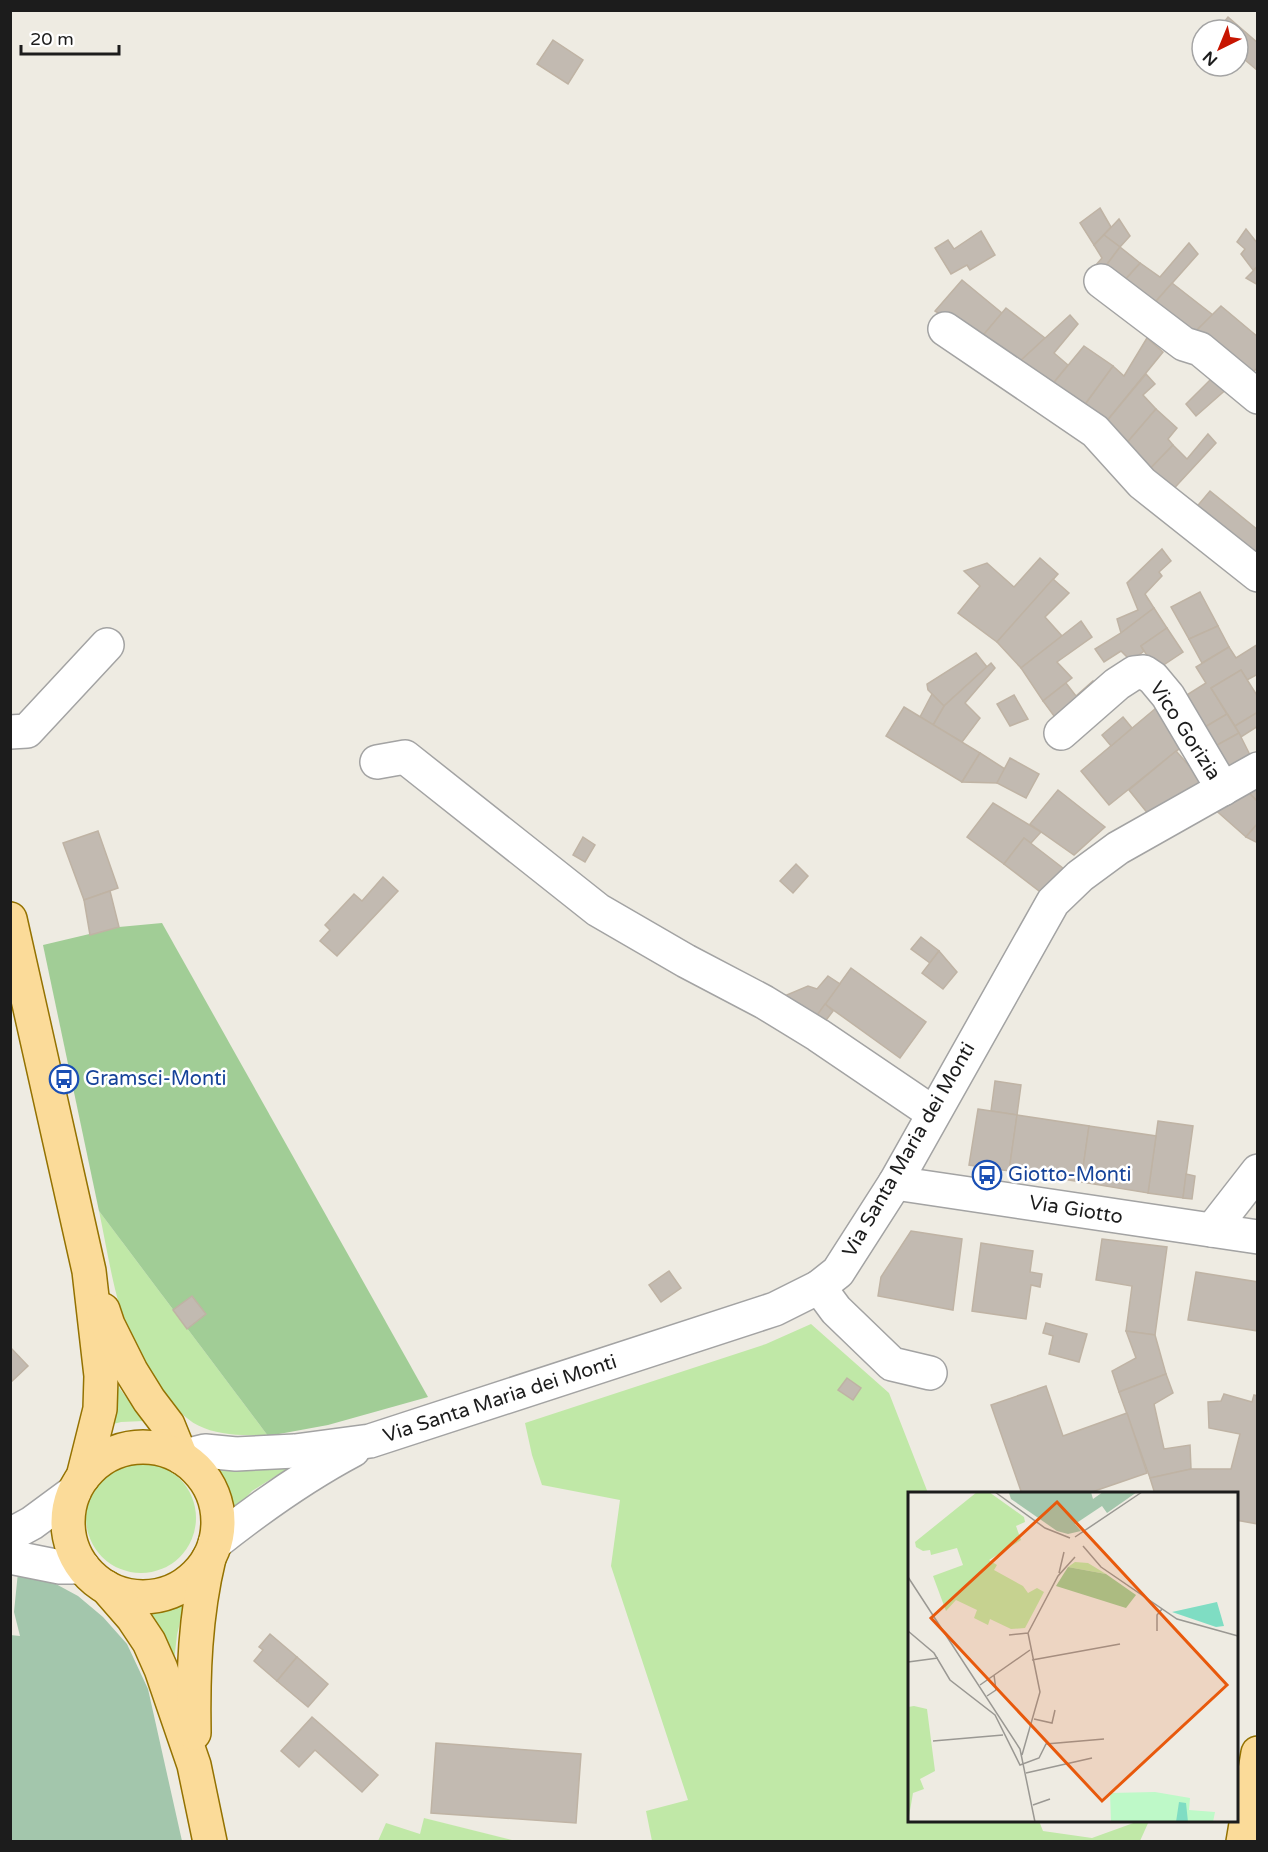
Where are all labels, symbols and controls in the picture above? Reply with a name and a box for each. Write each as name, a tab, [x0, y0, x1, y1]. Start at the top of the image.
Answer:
scale bar	[21, 18, 118, 56]
north arrow	[1190, 18, 1250, 78]
text: 20 m	[30, 28, 74, 50]
text: N	[1199, 47, 1222, 70]
street label: Vico Gorizia	[1144, 677, 1226, 785]
street label: Via Santa Maria dei Monti	[838, 1038, 980, 1262]
bus stop icon: Gramsci-Monti	[48, 1063, 80, 1095]
place label: Gramsci-Monti	[85, 1067, 227, 1091]
bus stop icon: Giotto-Monti	[971, 1159, 1003, 1191]
place label: Giotto-Monti	[1008, 1163, 1131, 1187]
street label: Via Giotto	[1027, 1191, 1125, 1229]
street label: Via Santa Maria dei Monti	[380, 1350, 620, 1448]
inset map	[908, 1492, 1238, 1822]

